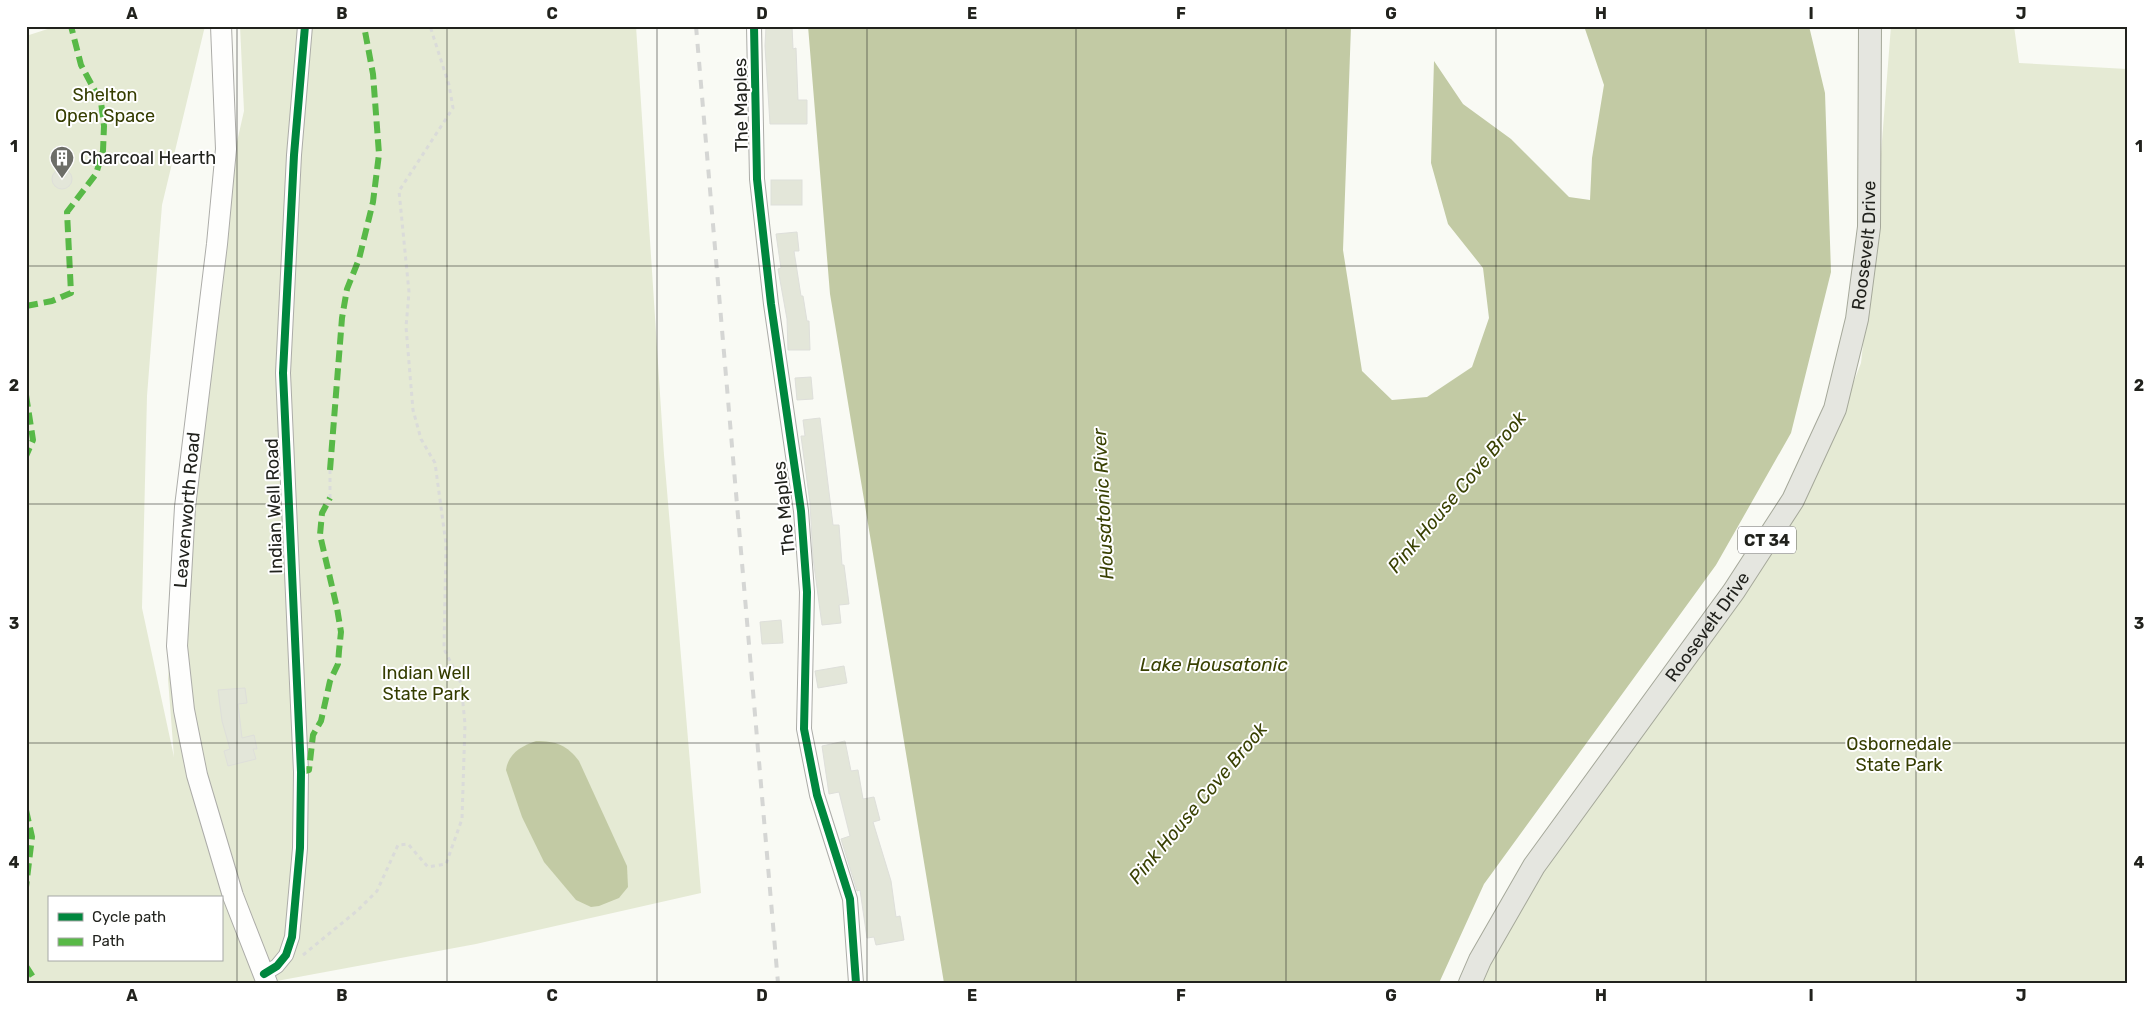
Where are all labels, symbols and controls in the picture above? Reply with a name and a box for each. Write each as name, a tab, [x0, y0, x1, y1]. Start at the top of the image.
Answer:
text: A	[126, 4, 138, 23]
text: B	[336, 4, 348, 23]
text: C	[546, 4, 558, 23]
text: D	[756, 4, 768, 23]
text: E	[967, 4, 977, 23]
text: F	[1176, 4, 1186, 23]
text: G	[1385, 4, 1397, 23]
text: H	[1595, 4, 1607, 23]
text: I	[1808, 4, 1814, 23]
text: J	[2016, 4, 2026, 23]
street label: The Maples	[729, 58, 753, 152]
park label: Shelton Open Space	[55, 84, 155, 127]
text: 1	[10, 137, 18, 156]
text: 1	[2135, 137, 2143, 156]
building icon: Charcoal Hearth	[49, 145, 75, 179]
place label: Charcoal Hearth	[80, 147, 216, 169]
street label: Roosevelt Drive	[1847, 180, 1880, 311]
text: 2	[9, 376, 19, 395]
text: 2	[2134, 376, 2144, 395]
water label: Pink House Cove Brook	[1383, 406, 1531, 577]
water label: Housatonic River	[1088, 427, 1118, 580]
street label: Leavenworth Road	[169, 431, 205, 589]
street label: Indian Well Road	[261, 438, 287, 574]
street label: The Maples	[768, 460, 800, 556]
road number: CT 34	[1738, 526, 1796, 554]
street label: Roosevelt Drive	[1661, 568, 1754, 686]
text: 3	[9, 614, 19, 633]
text: 3	[2134, 614, 2144, 633]
water label: Lake Housatonic	[1140, 653, 1288, 676]
park label: Indian Well State Park	[382, 662, 470, 705]
water label: Pink House Cove Brook	[1124, 717, 1272, 888]
park label: Osbornedale State Park	[1846, 733, 1952, 776]
text: 4	[9, 853, 20, 872]
text: 4	[2134, 853, 2145, 872]
legend	[48, 896, 222, 962]
text: Cycle path	[92, 908, 166, 926]
text: Path	[92, 932, 125, 950]
text: A	[126, 986, 138, 1005]
text: B	[336, 986, 348, 1005]
text: C	[546, 986, 558, 1005]
text: D	[756, 986, 768, 1005]
text: E	[967, 986, 977, 1005]
text: F	[1176, 986, 1186, 1005]
text: G	[1385, 986, 1397, 1005]
text: H	[1595, 986, 1607, 1005]
text: I	[1808, 986, 1814, 1005]
text: J	[2016, 986, 2026, 1005]

